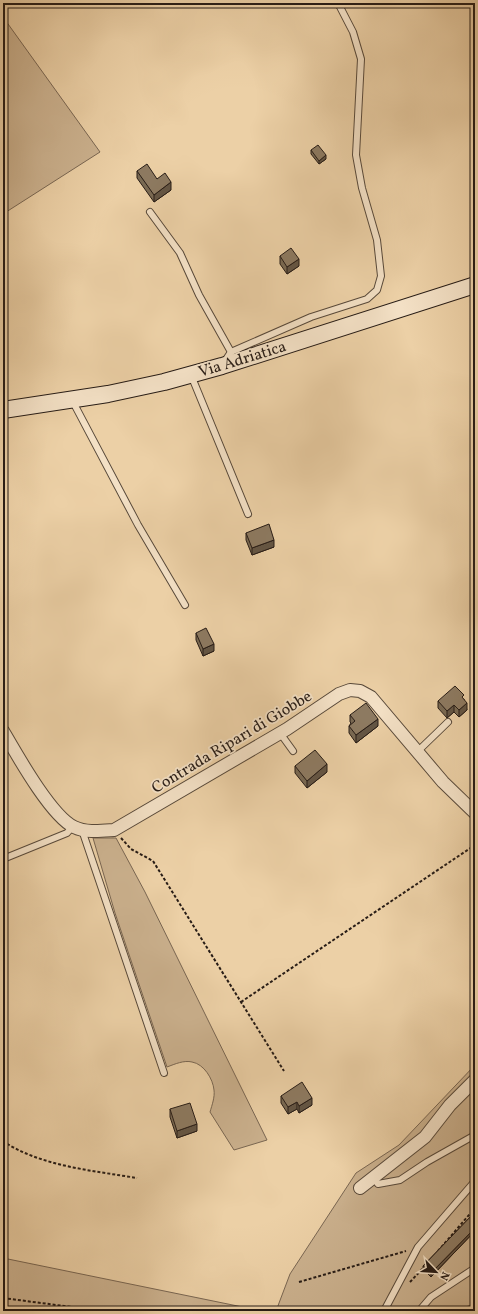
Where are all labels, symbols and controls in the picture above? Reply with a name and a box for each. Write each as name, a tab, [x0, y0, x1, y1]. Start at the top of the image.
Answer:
street label: Via Adriatica	[196, 336, 289, 384]
street label: Contrada Ripari di Giobbe	[148, 686, 316, 799]
north arrow	[416, 1252, 456, 1292]
text: N	[435, 1269, 452, 1282]

